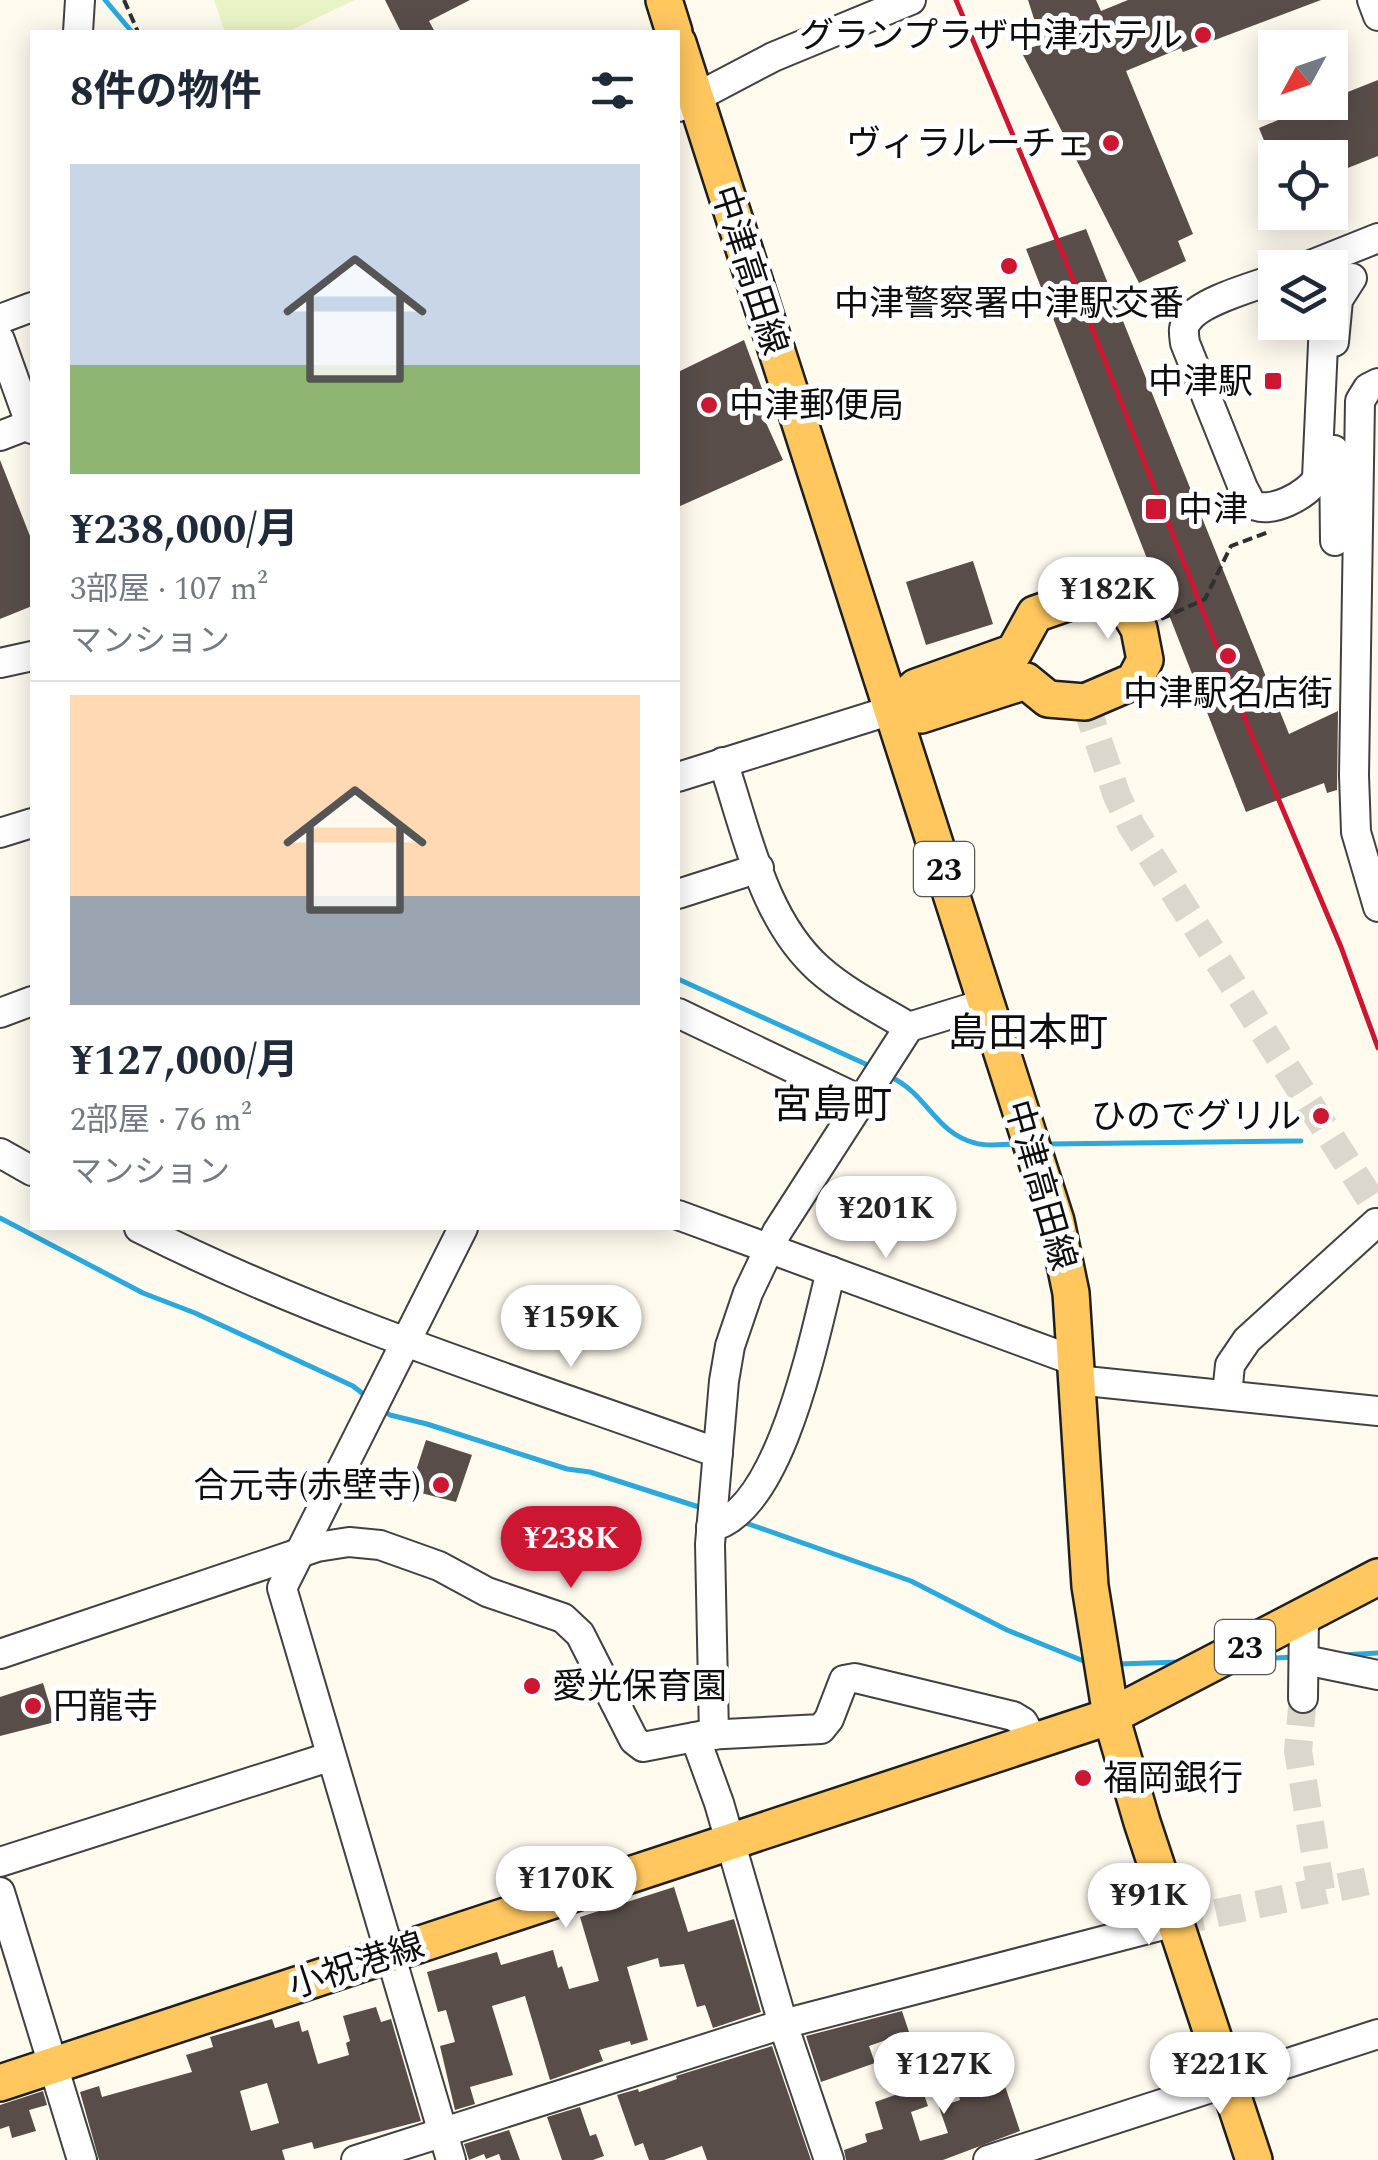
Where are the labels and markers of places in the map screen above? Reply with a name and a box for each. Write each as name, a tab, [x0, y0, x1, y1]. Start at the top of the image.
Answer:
place label: グランプラザ中津ホテル	[799, 10, 1183, 63]
marker: グランプラザ中津ホテル	[1192, 24, 1214, 46]
place label: ヴィラルーチェ	[846, 118, 1091, 171]
marker: ヴィラルーチェ	[1100, 132, 1122, 154]
marker: 中津警察署中津駅交番	[998, 255, 1020, 277]
place label: 中津警察署中津駅交番	[834, 278, 1184, 331]
place label: 中津駅	[1148, 356, 1253, 409]
marker: 中津駅	[1262, 370, 1284, 392]
place label: 中津郵便局	[729, 380, 904, 433]
marker: 中津郵便局	[698, 394, 720, 416]
place label: 中津	[1178, 484, 1248, 537]
marker: 中津	[1143, 496, 1169, 522]
pin: ¥182K	[1038, 557, 1178, 642]
marker: 中津駅名店街	[1217, 645, 1239, 667]
place label: 中津駅名店街	[1123, 668, 1333, 721]
place label: ひのでグリル	[1091, 1091, 1301, 1144]
marker: ひのでグリル	[1310, 1105, 1332, 1127]
pin: ¥201K	[816, 1176, 956, 1261]
pin: ¥159K	[501, 1285, 641, 1370]
place label: 合元寺(赤壁寺)	[193, 1460, 421, 1513]
marker: 合元寺(赤壁寺)	[430, 1474, 452, 1496]
pin: ¥238K	[501, 1506, 641, 1591]
place label: 愛光保育園	[552, 1661, 727, 1714]
marker: 愛光保育園	[521, 1675, 543, 1697]
place label: 円龍寺	[53, 1681, 158, 1734]
marker: 円龍寺	[22, 1695, 44, 1717]
place label: 福岡銀行	[1103, 1753, 1243, 1806]
marker: 福岡銀行	[1072, 1767, 1094, 1789]
pin: ¥170K	[496, 1846, 636, 1931]
pin: ¥91K	[1090, 1863, 1208, 1948]
pin: ¥127K	[874, 2032, 1014, 2117]
pin: ¥221K	[1150, 2032, 1290, 2117]

